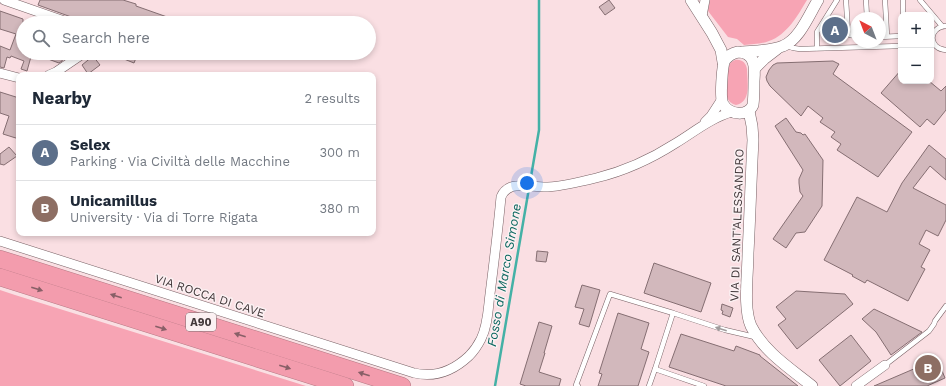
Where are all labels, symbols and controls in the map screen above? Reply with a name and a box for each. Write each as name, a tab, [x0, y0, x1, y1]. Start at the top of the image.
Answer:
north arrow	[850, 12, 886, 48]
map controls	[898, 12, 934, 84]
button: +	[898, 12, 934, 48]
pin: A	[822, 15, 848, 45]
search box	[16, 16, 376, 60]
icon: search	[30, 27, 52, 49]
text: Search here	[62, 29, 150, 47]
button: −	[898, 48, 934, 84]
text: Nearby	[32, 88, 91, 108]
text: 2 results	[305, 91, 360, 106]
text: Selex	[70, 136, 110, 154]
text: A	[41, 145, 49, 160]
text: 300 m	[319, 145, 360, 160]
street label: VIA DI SANT'ALESSANDRO	[727, 148, 747, 301]
text: Parking · Via Civiltà delle Macchine	[70, 154, 290, 169]
your location	[517, 173, 537, 193]
text: Unicamillus	[70, 192, 157, 210]
text: B	[41, 201, 49, 216]
text: 380 m	[320, 201, 360, 216]
water label: Fosso di Marco Simone	[484, 202, 524, 348]
text: University · Via di Torre Rigata	[70, 210, 258, 225]
street label: VIA ROCCA DI CAVE	[153, 272, 267, 321]
one-way arrow	[32, 286, 44, 292]
one-way arrow	[110, 293, 122, 299]
road number: A90	[186, 313, 216, 331]
one-way arrow	[156, 325, 168, 331]
one-way arrow	[715, 326, 727, 332]
one-way arrow	[234, 332, 246, 338]
pin: B	[915, 353, 941, 383]
one-way arrow	[280, 364, 292, 370]
one-way arrow	[358, 371, 370, 377]

